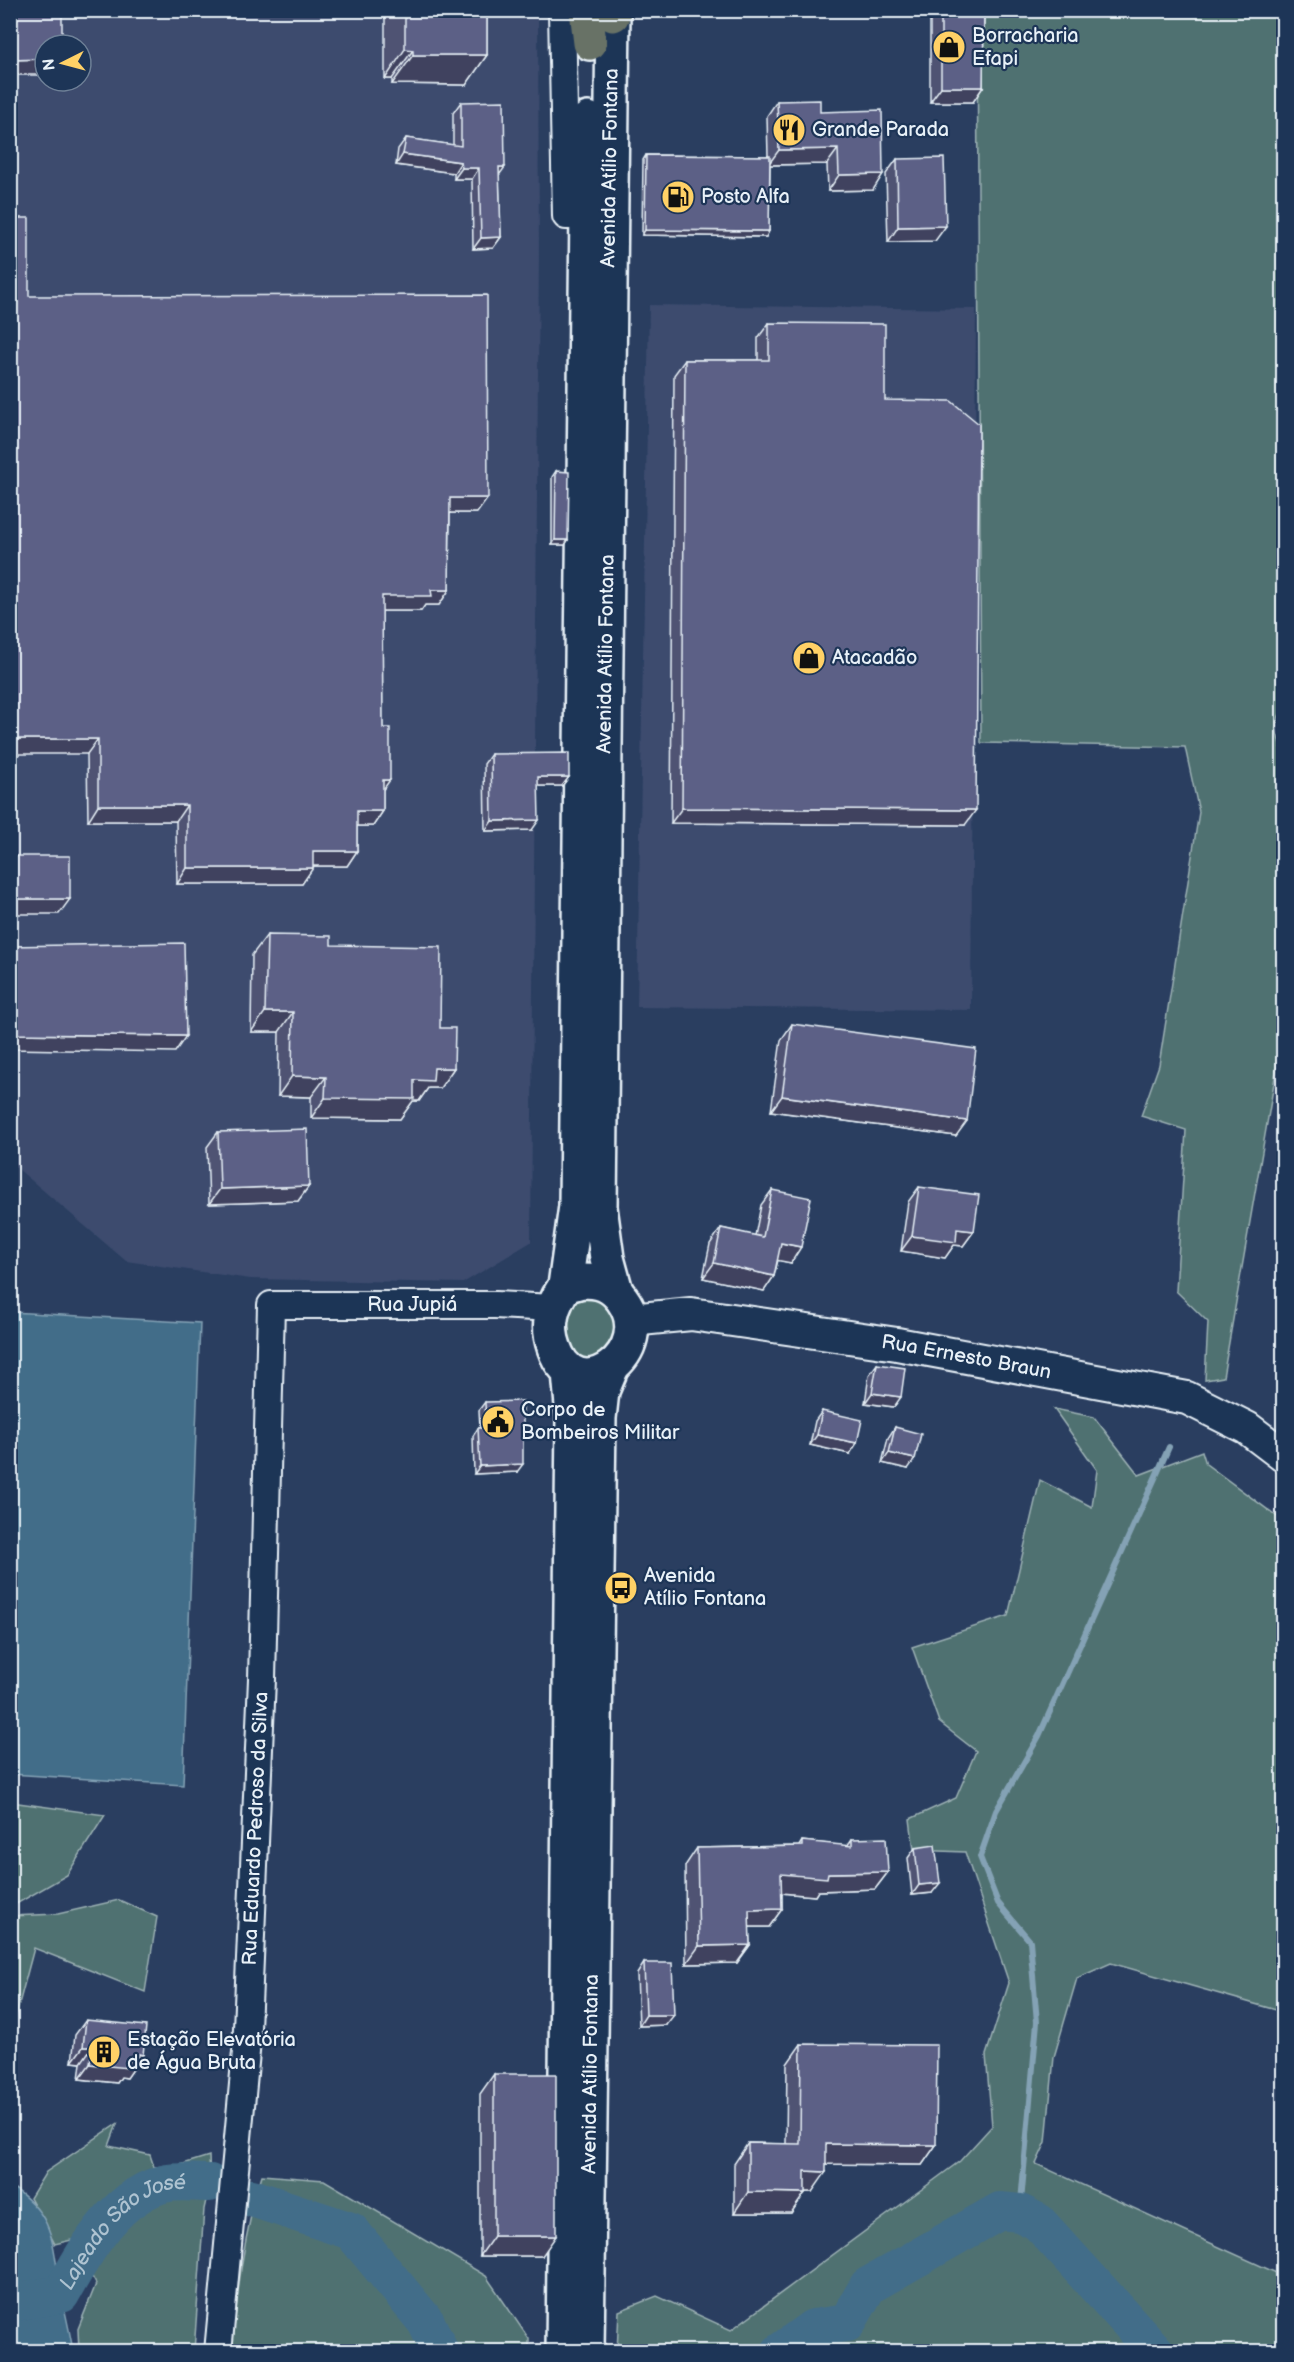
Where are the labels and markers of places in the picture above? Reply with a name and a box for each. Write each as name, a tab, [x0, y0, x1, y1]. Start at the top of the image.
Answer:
place label: Borracharia Efapi	[972, 24, 1079, 71]
shop icon: Borracharia Efapi	[931, 29, 967, 65]
restaurant icon: Grande Parada	[771, 112, 807, 148]
place label: Grande Parada	[812, 118, 949, 142]
fuel station icon: Posto Alfa	[660, 179, 696, 215]
place label: Posto Alfa	[701, 185, 790, 209]
shop icon: Atacadão	[791, 640, 827, 676]
place label: Atacadão	[832, 646, 917, 670]
place label: Corpo de Bombeiros Militar	[521, 1398, 680, 1445]
public building icon: Corpo de Bombeiros Militar	[480, 1404, 516, 1440]
place label: Avenida Atílio Fontana	[644, 1564, 766, 1611]
bus stop icon: Avenida Atílio Fontana	[603, 1570, 639, 1606]
place label: Estação Elevatória de Água Bruta	[127, 2028, 296, 2075]
building icon: Estação Elevatória de Água Bruta	[86, 2034, 122, 2070]

